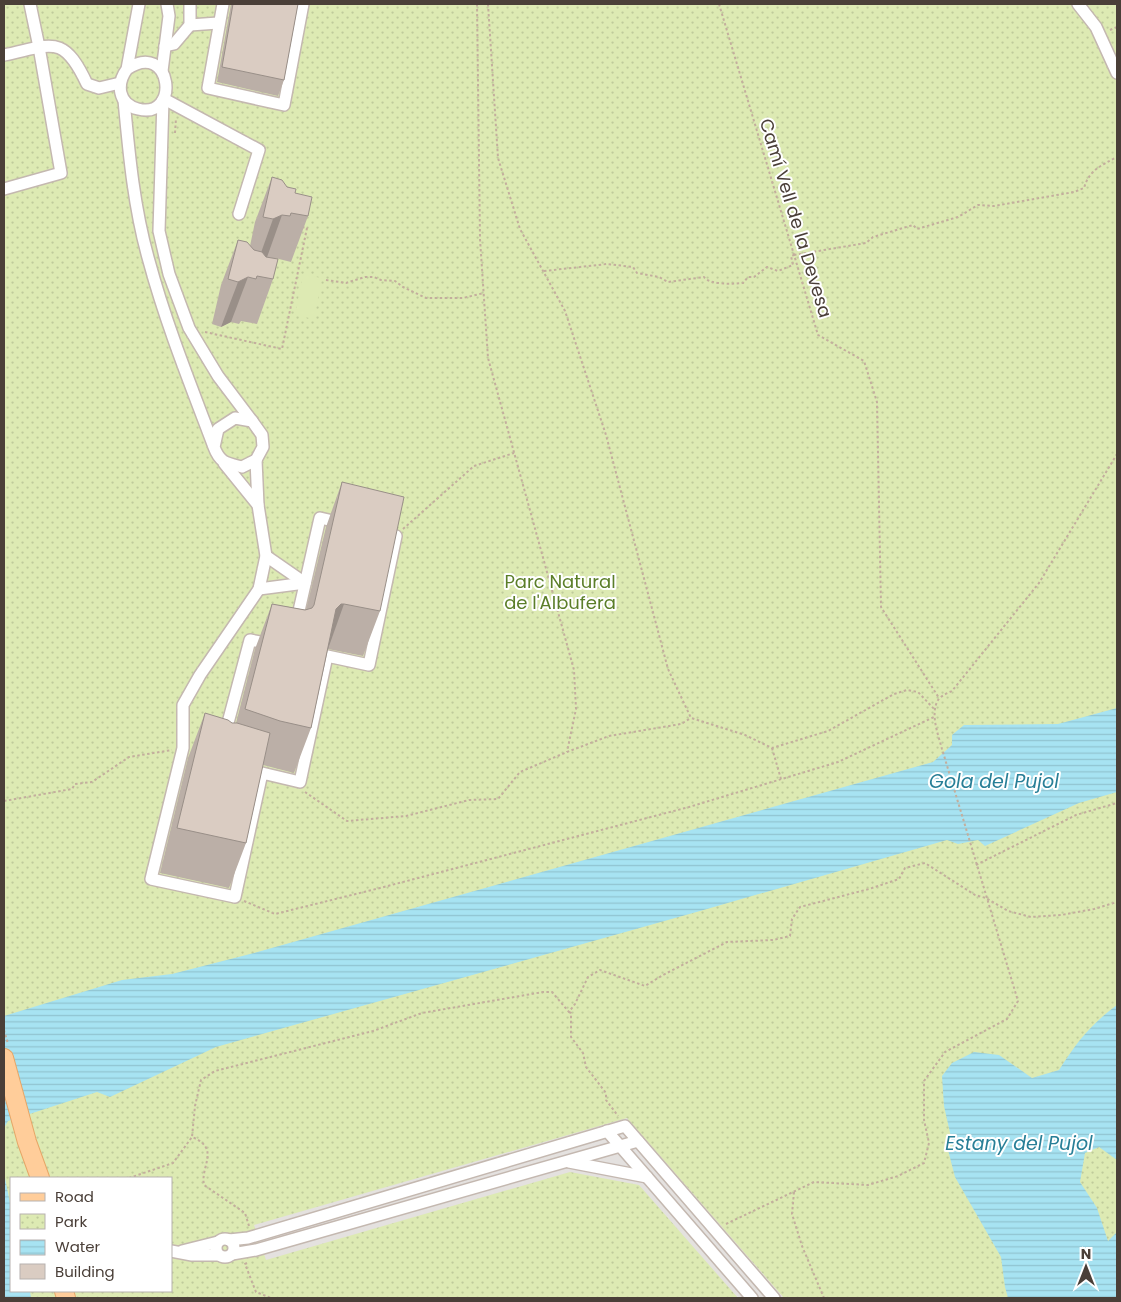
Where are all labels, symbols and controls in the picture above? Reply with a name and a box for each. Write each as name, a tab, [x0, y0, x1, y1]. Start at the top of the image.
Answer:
street label: Camí Vell de la Devesa	[754, 115, 838, 321]
park label: Parc Natural de l'Albufera	[504, 569, 616, 615]
water label: Gola del Pujol	[929, 768, 1059, 795]
water label: Estany del Pujol	[945, 1130, 1093, 1157]
legend	[10, 1177, 172, 1292]
text: Road	[55, 1186, 94, 1207]
text: Park	[55, 1211, 87, 1232]
text: Water	[55, 1236, 101, 1257]
north arrow	[1061, 1242, 1111, 1292]
text: N	[1081, 1244, 1091, 1264]
text: Building	[55, 1261, 115, 1282]

